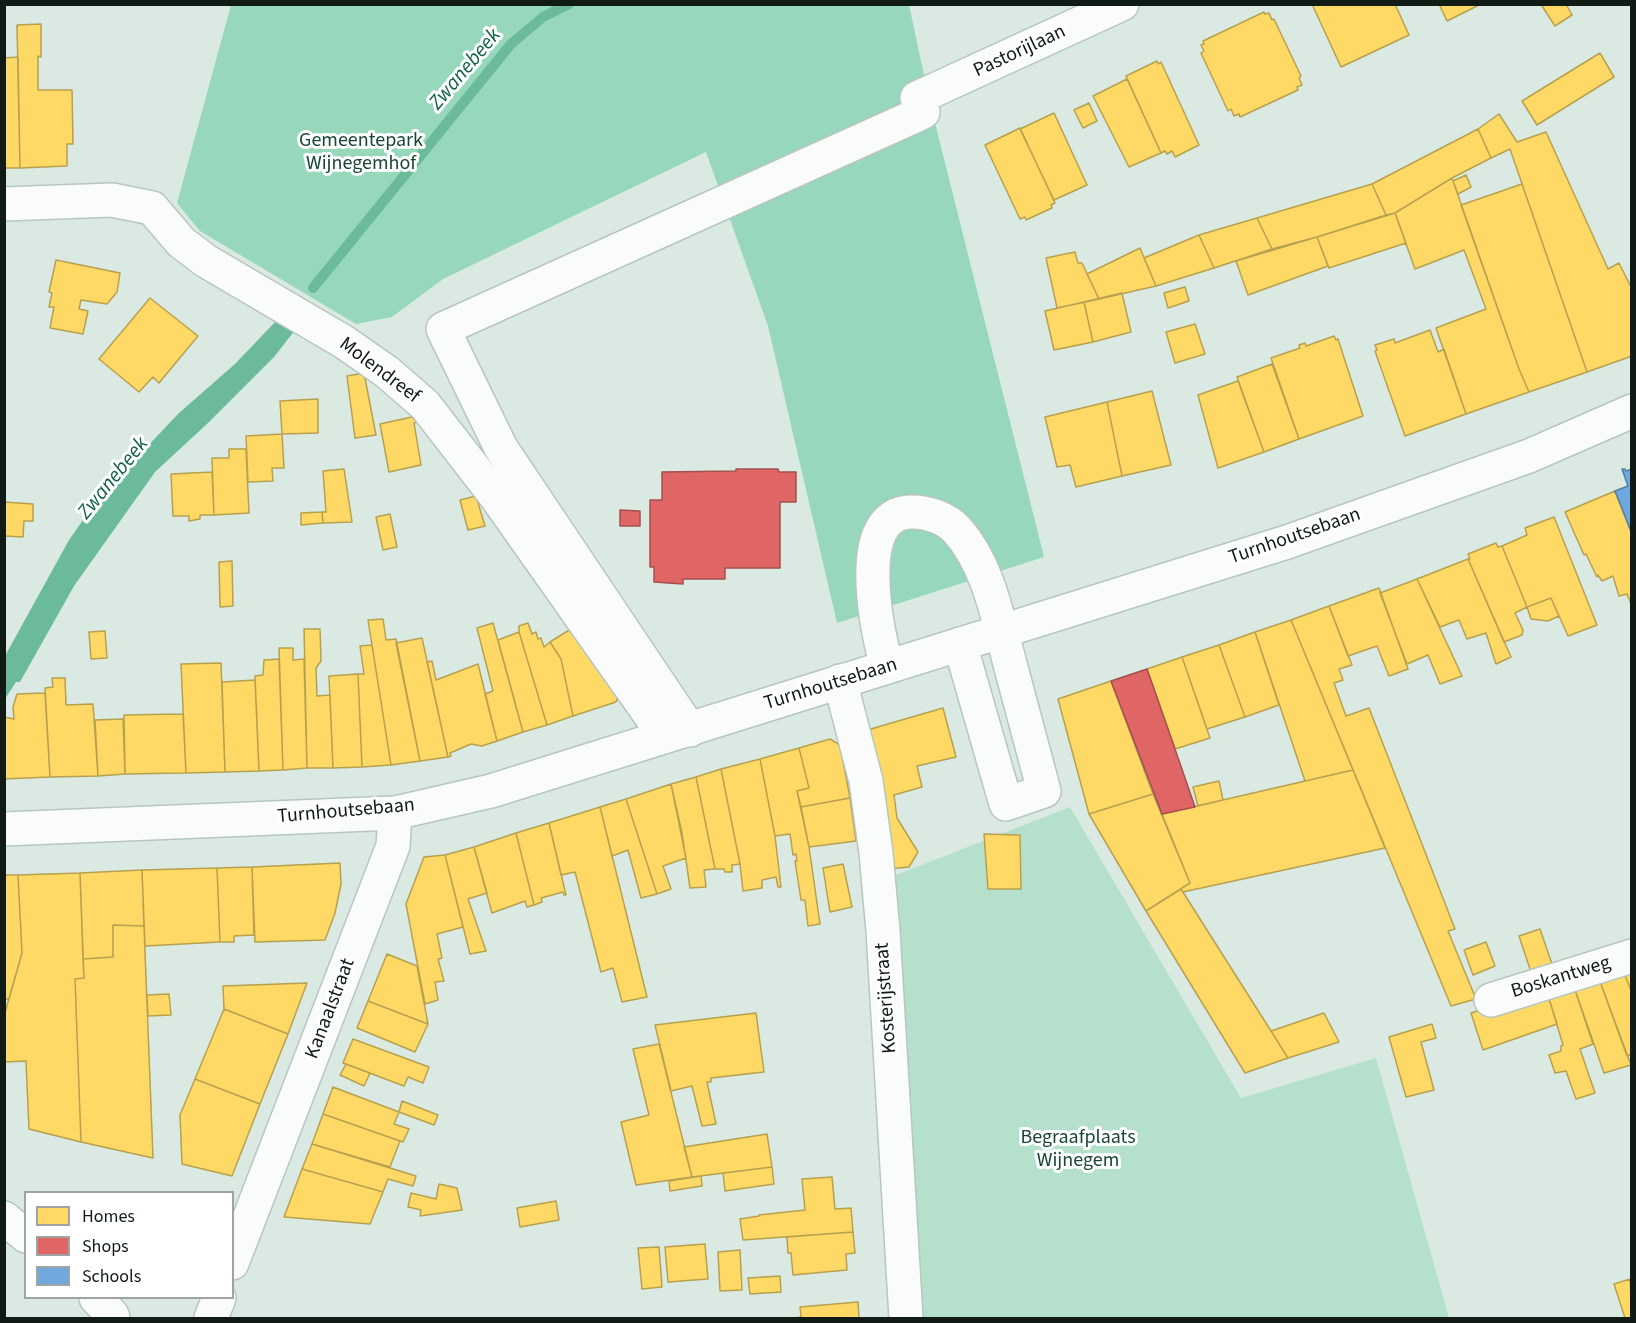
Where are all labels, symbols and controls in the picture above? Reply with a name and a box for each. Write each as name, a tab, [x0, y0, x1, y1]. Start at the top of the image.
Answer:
street label: Pastorijlaan	[970, 20, 1070, 84]
water label: Zwanebeek	[425, 24, 507, 116]
park label: Gemeentepark Wijnegemhof	[299, 130, 423, 177]
street label: Molendreef	[334, 333, 424, 409]
water label: Zwanebeek	[73, 433, 155, 525]
street label: Turnhoutsebaan	[1226, 503, 1364, 571]
street label: Turnhoutsebaan	[762, 653, 900, 717]
street label: Turnhoutsebaan	[276, 794, 416, 830]
street label: Kosterijstraat	[871, 942, 903, 1054]
street label: Boskantweg	[1508, 952, 1614, 1004]
street label: Kanaalstraat	[301, 955, 361, 1063]
park label: Begraafplaats Wijnegem	[1020, 1127, 1136, 1174]
legend	[24, 1191, 234, 1299]
text: Homes	[82, 1204, 135, 1229]
text: Shops	[82, 1234, 129, 1259]
text: Schools	[82, 1264, 141, 1289]

